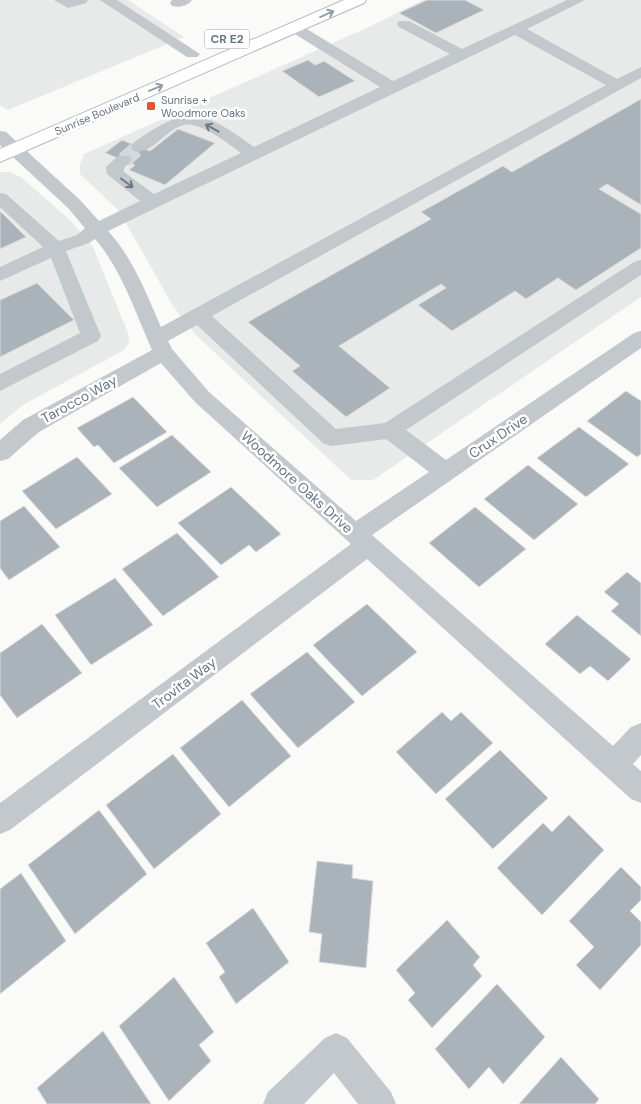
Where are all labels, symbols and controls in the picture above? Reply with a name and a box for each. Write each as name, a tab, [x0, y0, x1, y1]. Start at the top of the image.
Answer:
one-way arrow	[319, 8, 334, 18]
road number: CR E2	[204, 30, 250, 48]
one-way arrow	[148, 83, 163, 92]
street label: Sunrise Boulevard	[53, 90, 142, 138]
place label: Sunrise + Woodmore Oaks	[161, 93, 246, 120]
marker: Sunrise + Woodmore Oaks	[145, 100, 157, 112]
one-way arrow	[205, 123, 219, 133]
one-way arrow	[120, 178, 134, 188]
street label: Tarocco Way	[38, 371, 120, 427]
street label: Crux Drive	[465, 410, 531, 462]
street label: Woodmore Oaks Drive	[237, 427, 357, 537]
street label: Trovita Way	[148, 653, 220, 713]

